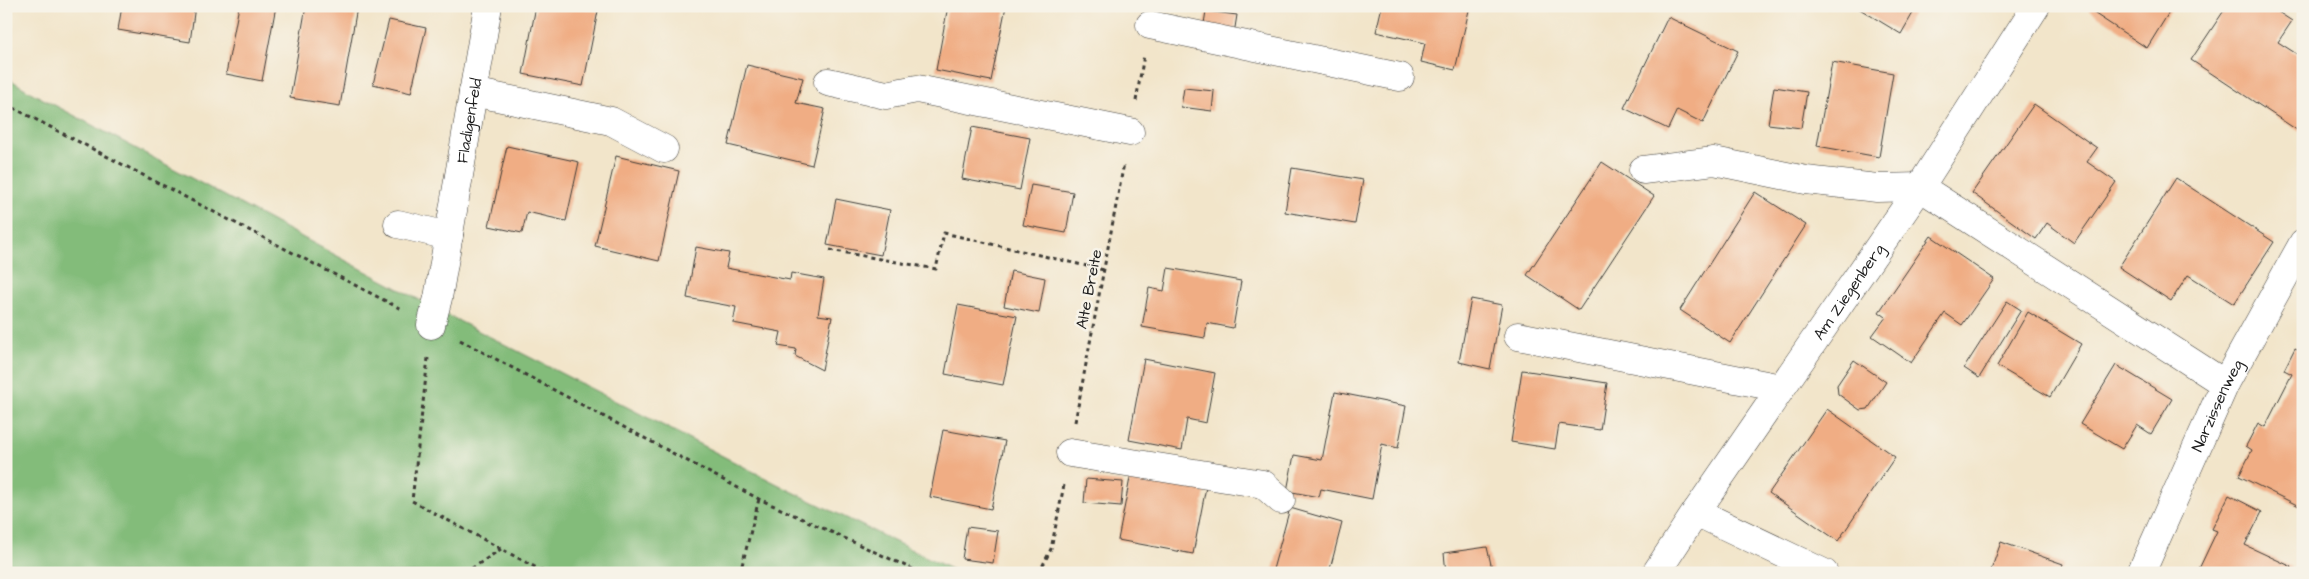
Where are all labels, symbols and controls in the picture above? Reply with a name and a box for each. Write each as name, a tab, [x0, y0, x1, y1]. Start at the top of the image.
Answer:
street label: Fladigenfeld	[451, 76, 487, 165]
street label: Am Ziegenberg	[1808, 239, 1891, 344]
street label: Alte Breite	[1070, 247, 1108, 331]
street label: Narzissenweg	[2186, 355, 2250, 455]

